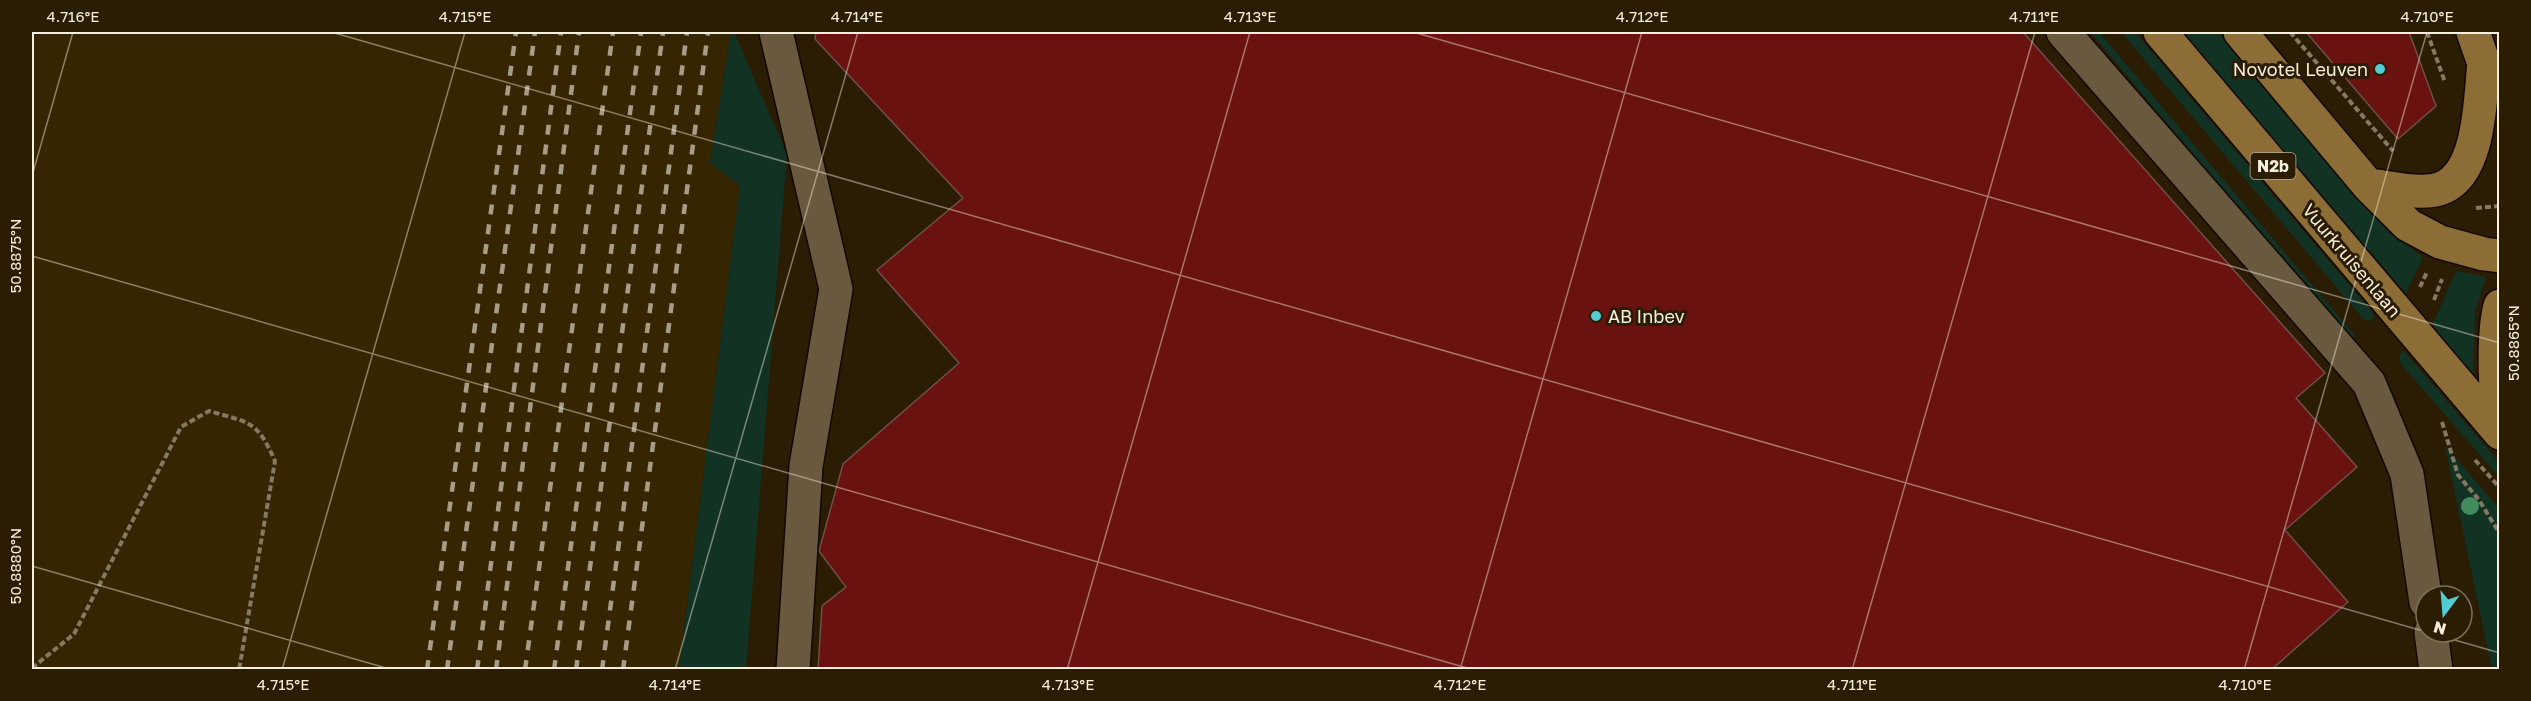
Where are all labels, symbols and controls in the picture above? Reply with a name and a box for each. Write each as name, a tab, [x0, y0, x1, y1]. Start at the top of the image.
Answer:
text: 4.716°E	[47, 7, 99, 25]
text: 4.715°E	[439, 7, 491, 25]
text: 4.714°E	[831, 7, 883, 25]
text: 4.713°E	[1224, 7, 1276, 25]
text: 4.712°E	[1616, 7, 1668, 25]
text: 4.711°E	[2009, 7, 2059, 25]
text: 4.710°E	[2400, 7, 2454, 25]
place label: Novotel Leuven	[2233, 58, 2368, 80]
marker: Novotel Leuven	[2373, 62, 2387, 76]
road number: N2b	[2250, 153, 2296, 179]
street label: Vuurkruisenlaan	[2298, 199, 2406, 321]
text: 50.8875°N	[6, 219, 24, 293]
place label: AB Inbev	[1608, 305, 1685, 327]
text: 50.8865°N	[2504, 305, 2522, 381]
marker: AB Inbev	[1589, 309, 1603, 323]
text: 50.8880°N	[6, 528, 24, 604]
north arrow	[2414, 584, 2474, 644]
text: N	[2431, 617, 2448, 640]
text: 4.715°E	[257, 675, 309, 693]
text: 4.714°E	[649, 675, 701, 693]
text: 4.713°E	[1042, 675, 1094, 693]
text: 4.712°E	[1434, 675, 1486, 693]
text: 4.711°E	[1827, 675, 1877, 693]
text: 4.710°E	[2218, 675, 2272, 693]

